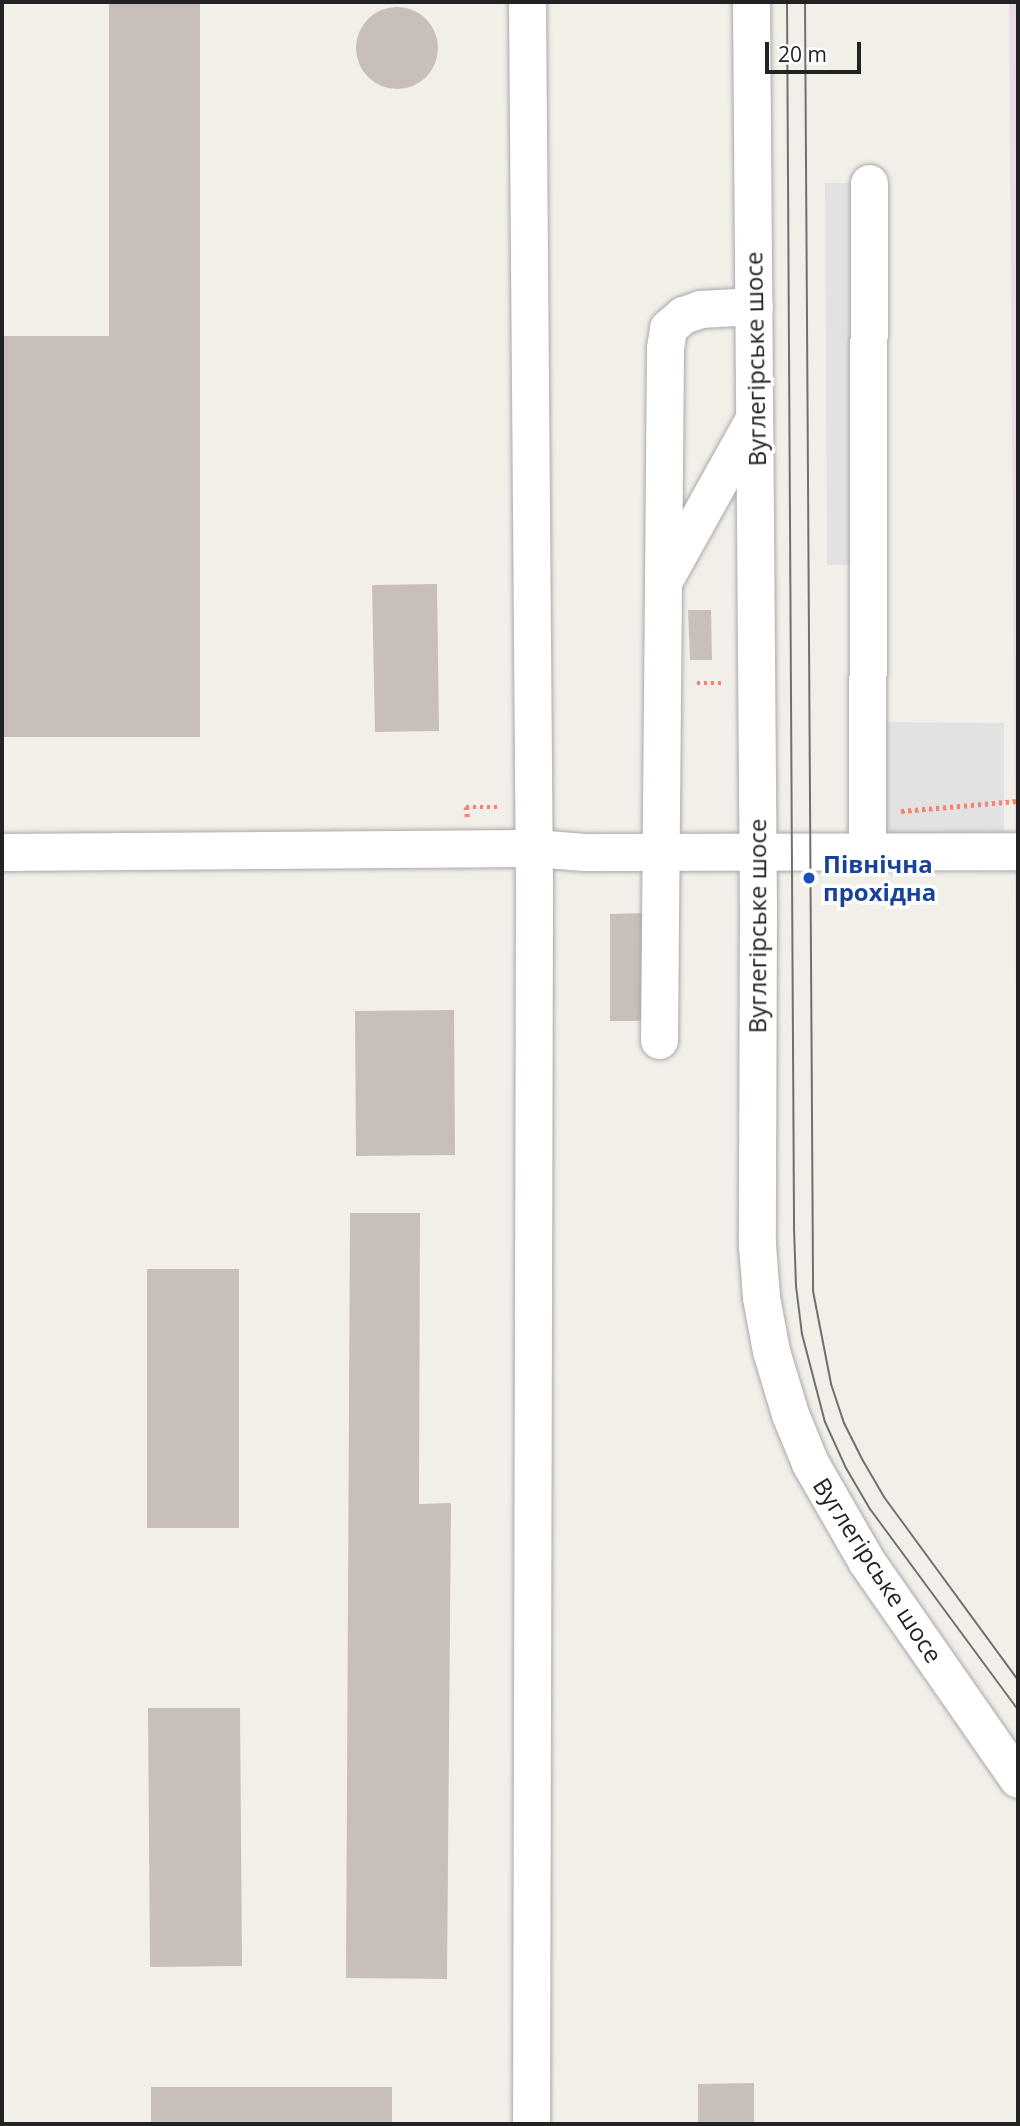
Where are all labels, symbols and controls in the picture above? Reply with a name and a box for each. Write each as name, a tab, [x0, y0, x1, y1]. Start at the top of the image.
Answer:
scale bar	[768, 28, 864, 72]
text: 20 m	[778, 40, 827, 68]
street label: Вуглегірське шосе	[739, 251, 771, 467]
street label: Вуглегірське шосе	[743, 819, 771, 1033]
place label: Північна прохідна	[823, 850, 936, 906]
marker: Північна прохідна	[801, 870, 817, 886]
street label: Вуглегірське шосе	[807, 1472, 949, 1668]

